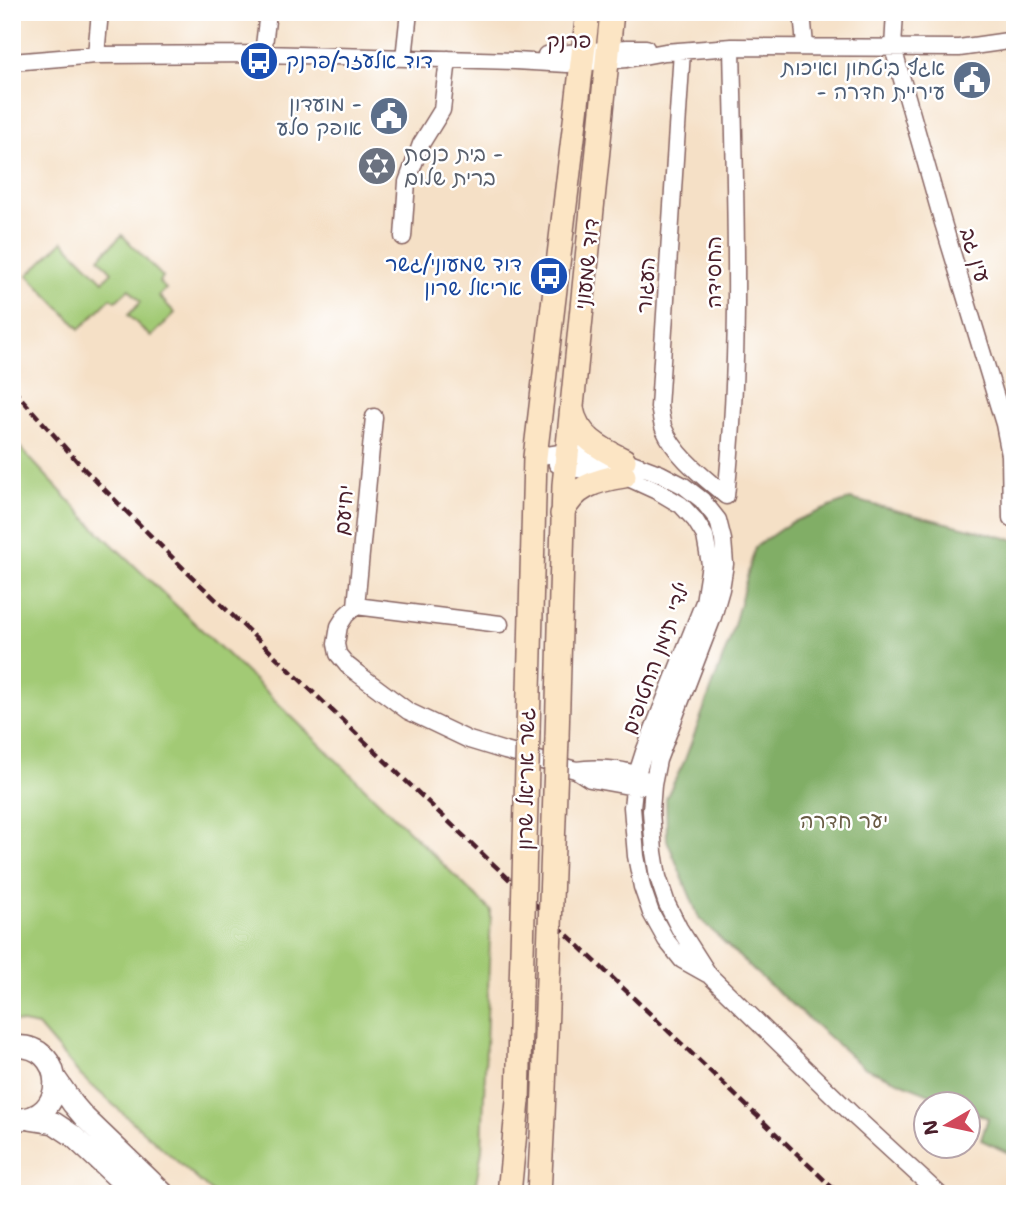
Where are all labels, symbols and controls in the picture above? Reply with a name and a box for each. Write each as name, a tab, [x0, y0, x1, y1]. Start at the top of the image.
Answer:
street label: פרנק	[546, 27, 592, 55]
bus stop icon: דוד אלעזר/פרנק	[238, 40, 280, 82]
place label: דוד אלעזר/פרנק	[286, 47, 433, 75]
place label: אגף ביטחון ואיכות - עיריית חדרה	[779, 54, 945, 106]
public building icon: אגף ביטחון ואיכות - עיריית חדרה	[951, 59, 993, 101]
place label: מועדון - אופק סלע	[277, 90, 362, 142]
public building icon: מועדון - אופק סלע	[368, 95, 410, 137]
place label: בית כנסת - ברית שלום	[404, 140, 503, 192]
synagogue icon: בית כנסת - ברית שלום	[356, 145, 398, 187]
street label: דוד שמעוני	[568, 217, 606, 311]
street label: עין גב	[953, 224, 997, 286]
street label: החסידה	[700, 236, 728, 308]
place label: דוד שמעוני/גשר אריאל שרון	[385, 250, 522, 302]
bus stop icon: דוד שמעוני/גשר אריאל שרון	[528, 255, 570, 297]
street label: העגור	[630, 256, 662, 314]
street label: יחיעם	[328, 483, 360, 537]
street label: ילדי תימן החטופים	[615, 578, 697, 738]
street label: גשר אריאל שרון	[511, 708, 541, 850]
park label: יער חדרה	[800, 807, 888, 835]
north arrow	[912, 1090, 982, 1160]
text: N	[917, 1118, 944, 1137]

